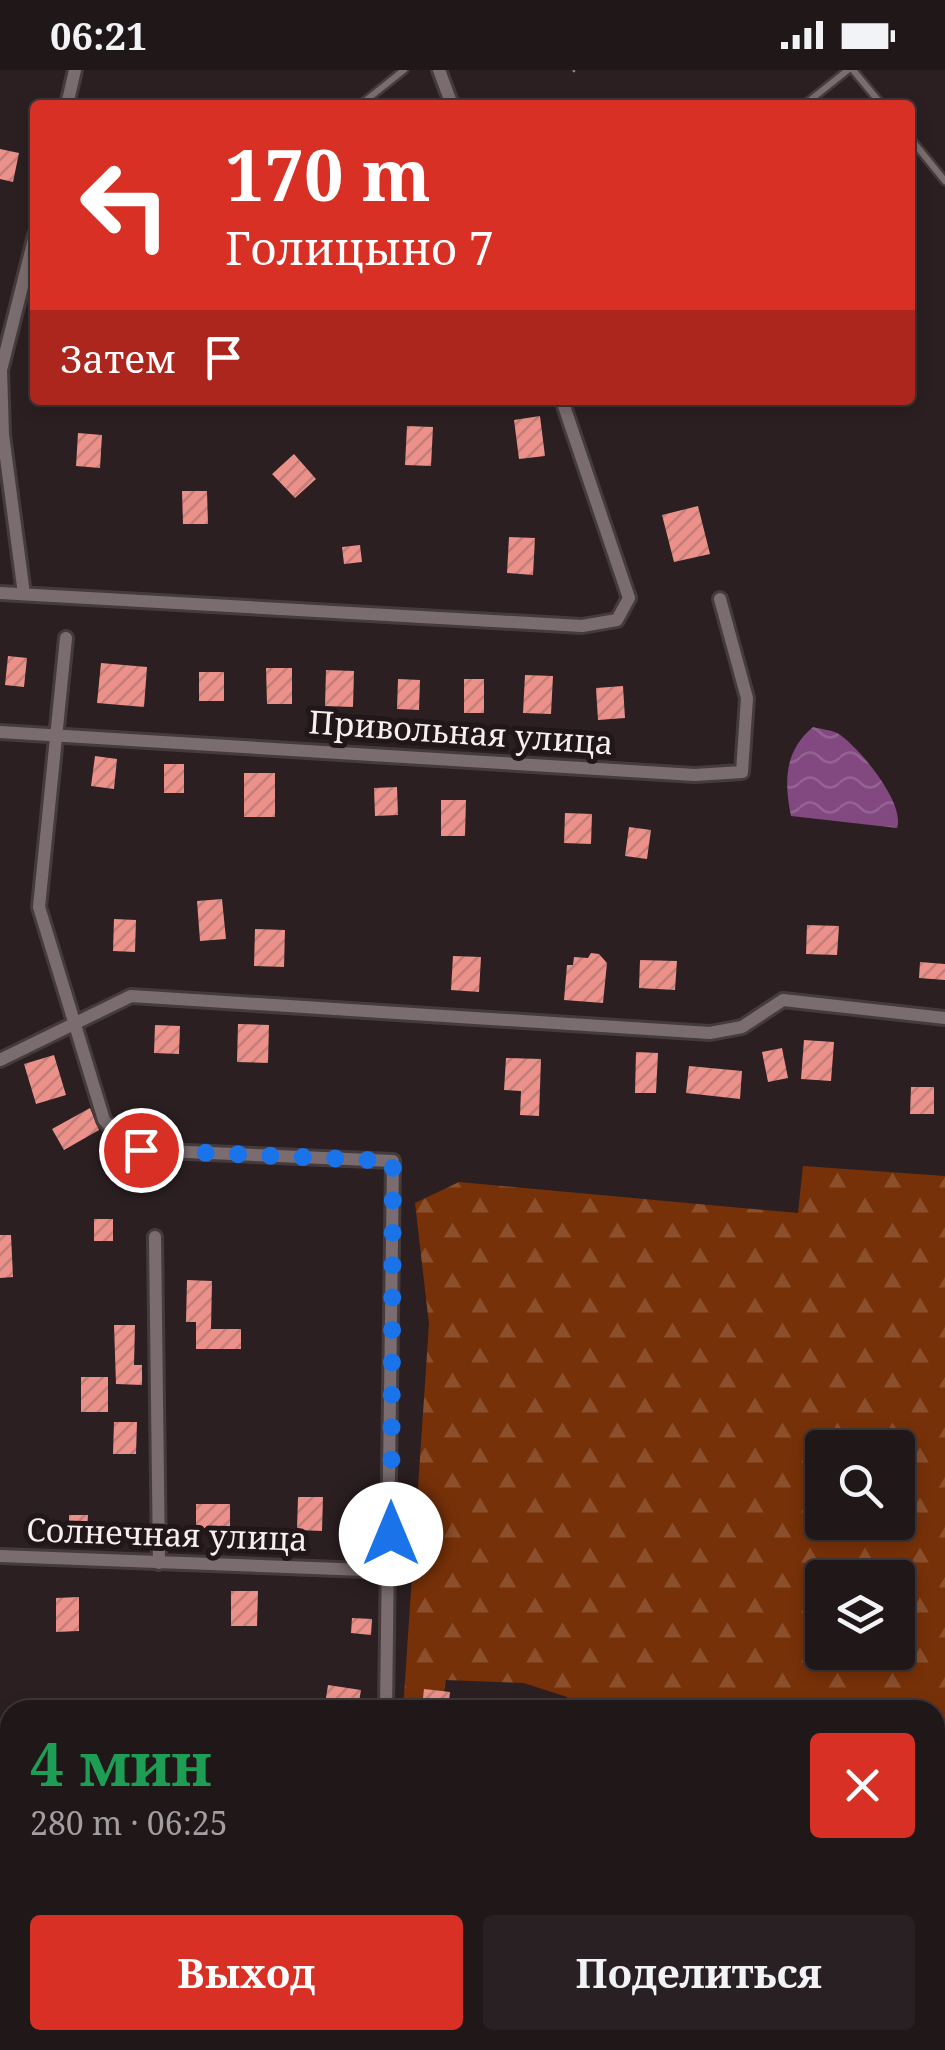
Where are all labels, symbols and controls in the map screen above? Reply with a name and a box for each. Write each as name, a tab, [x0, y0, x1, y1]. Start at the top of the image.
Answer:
text: 06:21	[50, 9, 147, 61]
text: 170 m	[225, 126, 431, 222]
icon: left	[60, 140, 190, 270]
text: Голицыно 7	[225, 217, 494, 278]
icon: arrive	[196, 330, 251, 385]
text: Затем	[60, 332, 176, 384]
street label: Привольная улица	[307, 699, 615, 764]
pin	[99, 1108, 184, 1193]
icon: arrive	[114, 1123, 169, 1178]
map controls	[805, 1430, 915, 1670]
button: search	[805, 1430, 915, 1540]
position arrow	[339, 1482, 443, 1586]
street label: Солнечная улица	[26, 1507, 309, 1560]
button: layers	[805, 1560, 915, 1670]
text: 4 мин	[30, 1722, 212, 1804]
button: close	[810, 1733, 915, 1838]
text: 280 m · 06:25	[30, 1801, 228, 1844]
button: Выход	[30, 1915, 463, 2030]
button: Поделиться	[483, 1915, 915, 2030]

